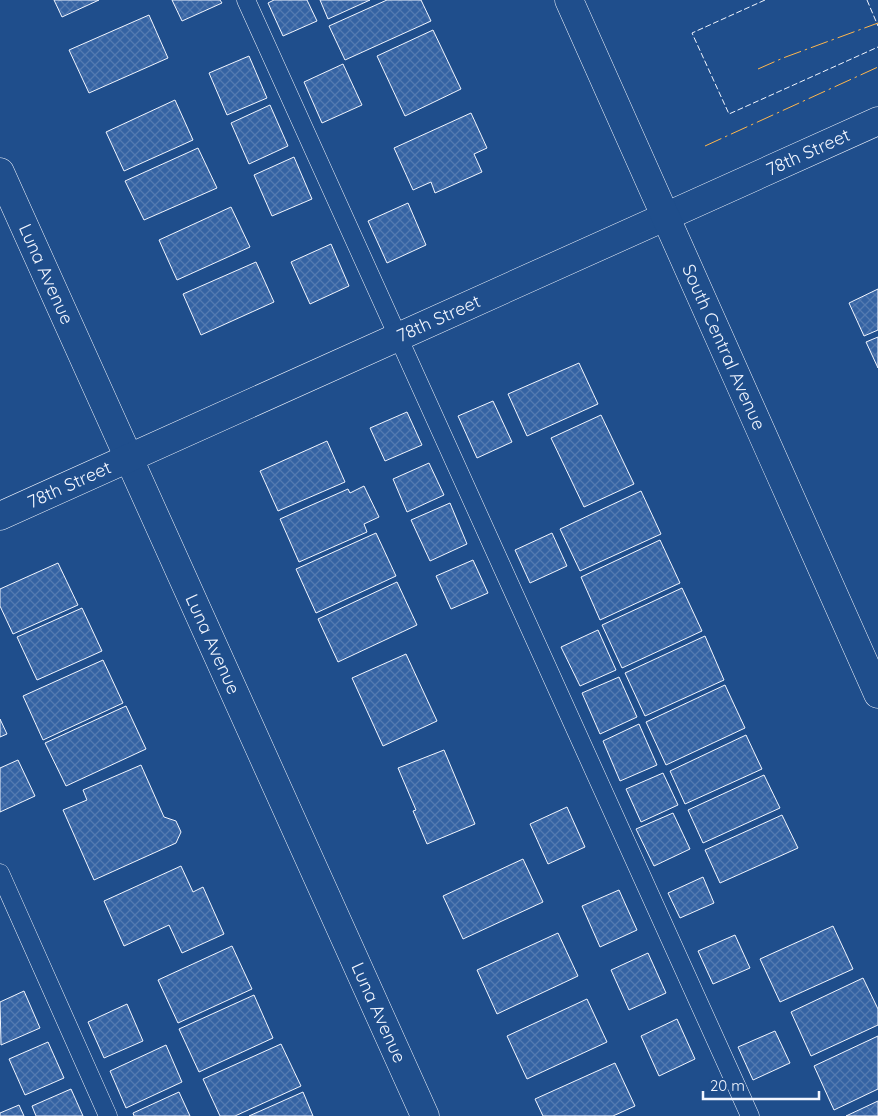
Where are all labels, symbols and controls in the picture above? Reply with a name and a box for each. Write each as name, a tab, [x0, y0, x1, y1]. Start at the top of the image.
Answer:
street label: 78th Street	[762, 123, 853, 181]
street label: Luna Avenue	[14, 220, 79, 328]
street label: South Central Avenue	[677, 260, 771, 434]
street label: 78th Street	[393, 289, 484, 347]
street label: 78th Street	[24, 456, 115, 513]
street label: Luna Avenue	[181, 590, 246, 698]
street label: Luna Avenue	[346, 959, 412, 1066]
scale bar	[703, 1068, 819, 1100]
text: 20 m	[710, 1076, 745, 1095]

